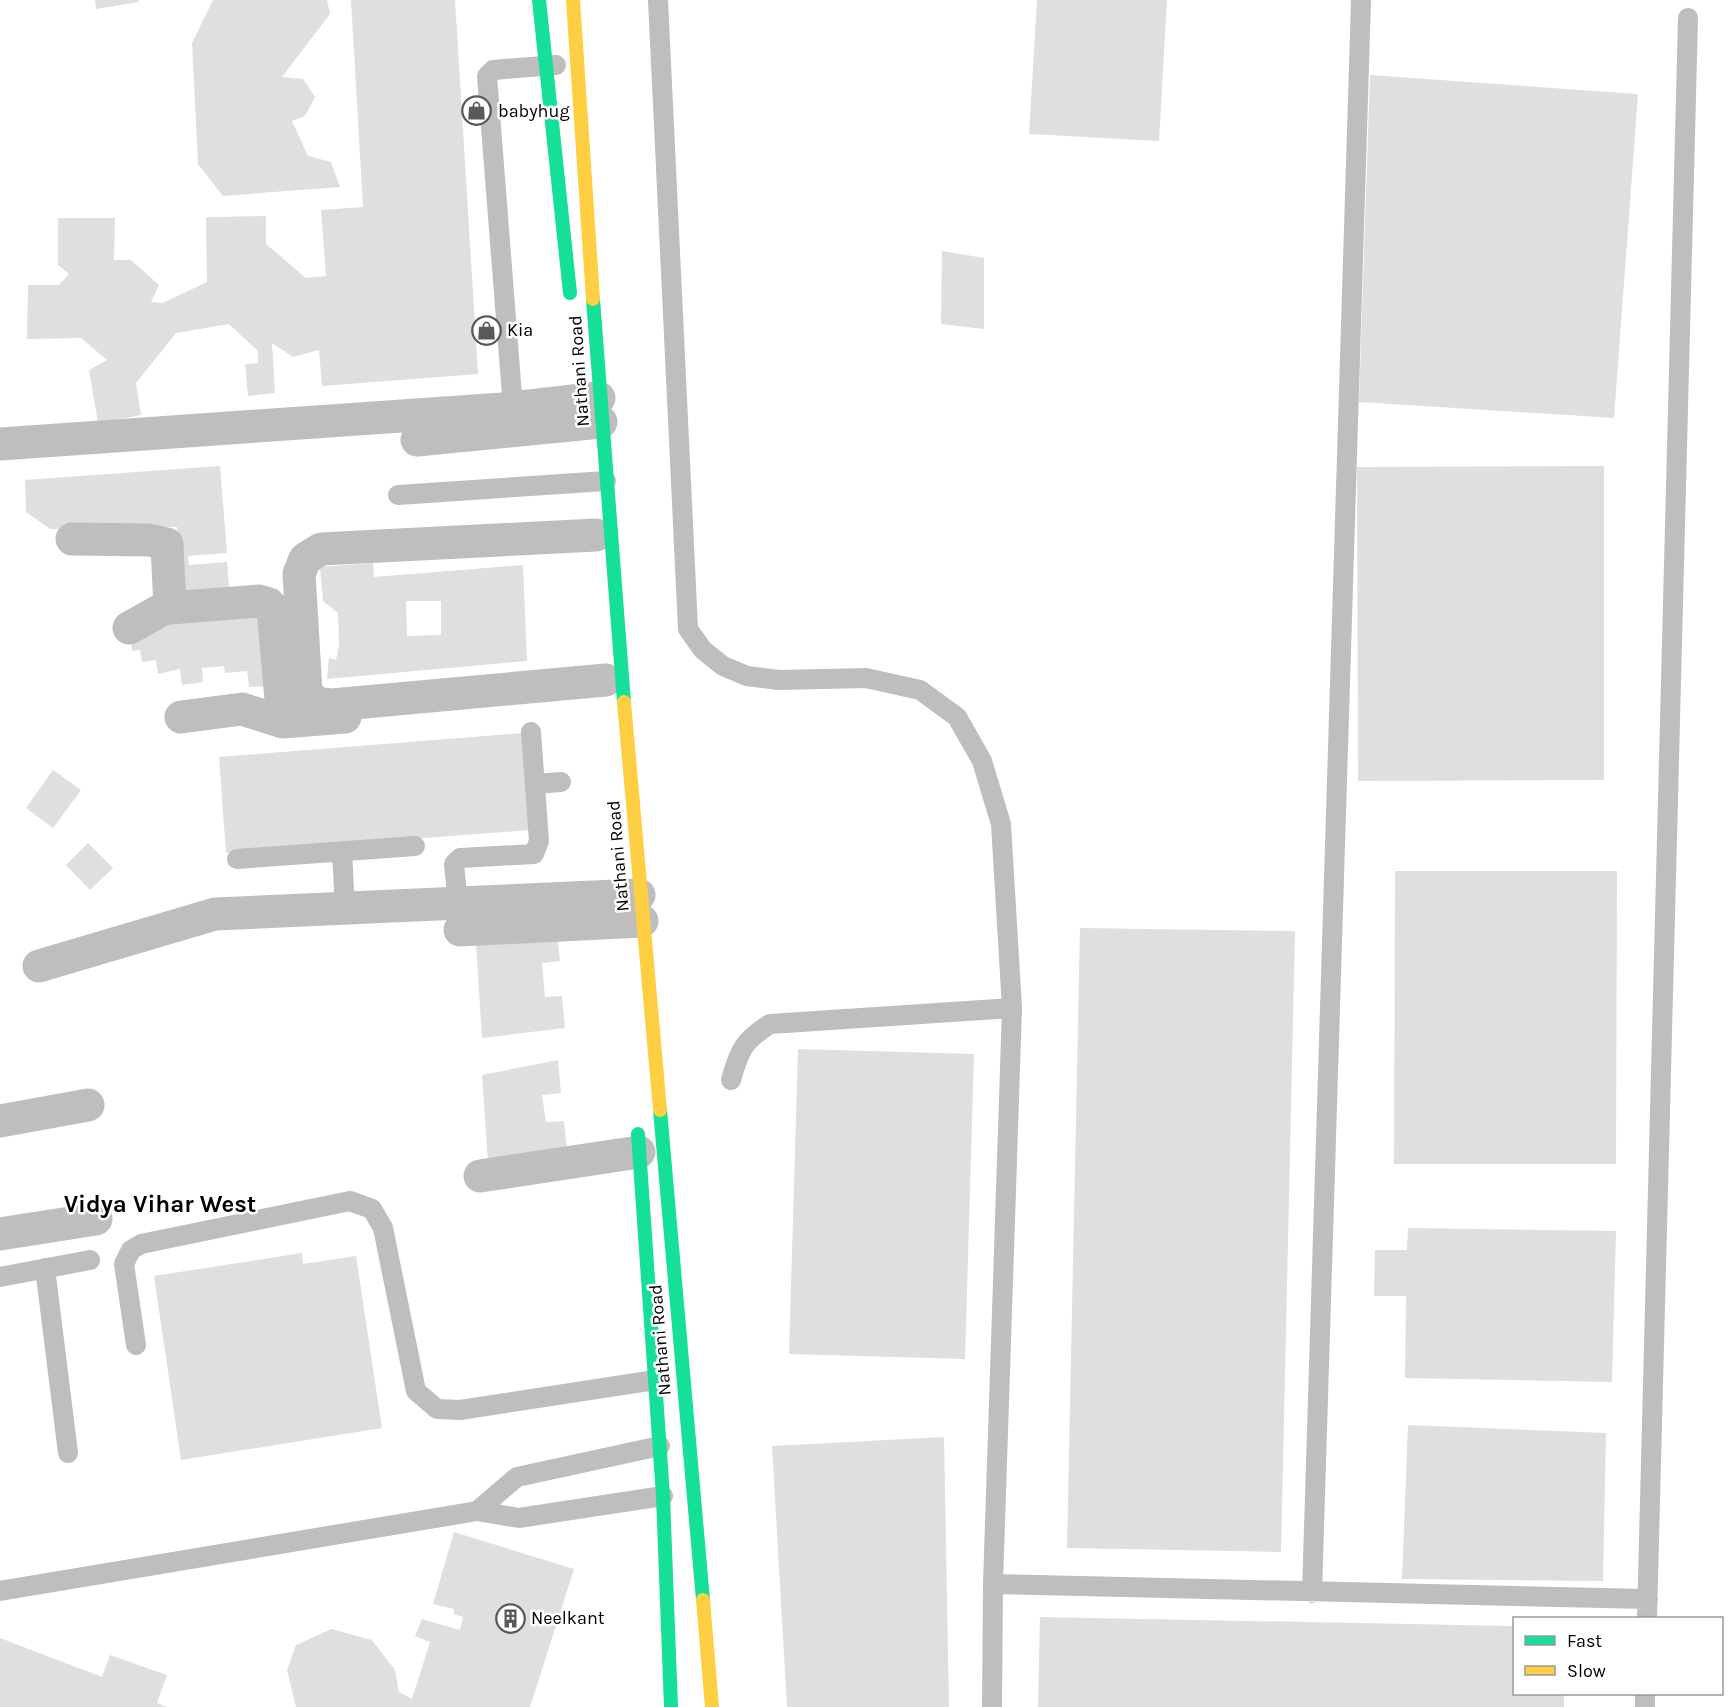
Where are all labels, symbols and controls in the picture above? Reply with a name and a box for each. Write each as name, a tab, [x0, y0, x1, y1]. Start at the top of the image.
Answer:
shop icon: babyhug	[461, 95, 493, 127]
place label: babyhug	[498, 100, 570, 122]
shop icon: Kia	[470, 314, 502, 346]
street label: Nathani Road	[564, 315, 594, 427]
place label: Kia	[507, 319, 533, 341]
street label: Nathani Road	[602, 799, 634, 913]
district label: Vidya Vihar West	[64, 1190, 256, 1218]
street label: Nathani Road	[644, 1283, 676, 1397]
building icon: Neelkant	[494, 1602, 526, 1634]
place label: Neelkant	[531, 1607, 605, 1629]
legend	[1513, 1617, 1723, 1695]
text: Fast	[1567, 1630, 1602, 1652]
text: Slow	[1567, 1660, 1606, 1682]

